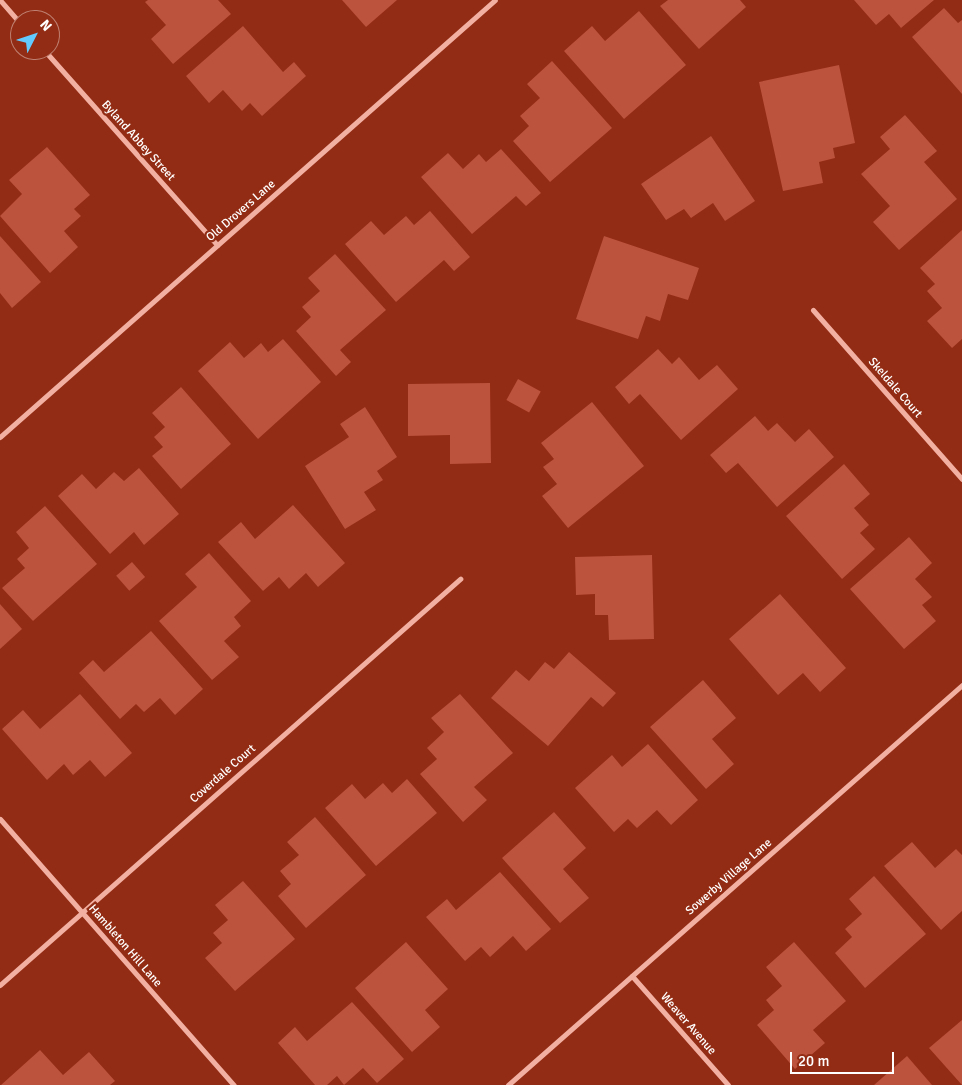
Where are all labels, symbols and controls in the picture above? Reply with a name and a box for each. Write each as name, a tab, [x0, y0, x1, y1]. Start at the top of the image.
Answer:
north arrow	[10, 10, 60, 60]
text: N	[36, 16, 56, 35]
street label: Byland Abbey Street	[98, 98, 178, 184]
street label: Old Drovers Lane	[204, 177, 278, 245]
street label: Skeldale Court	[865, 355, 925, 421]
street label: Coverdale Court	[187, 742, 259, 806]
street label: Sowerby Village Lane	[683, 836, 775, 918]
street label: Hambleton Hill Lane	[85, 902, 165, 990]
street label: Weaver Avenue	[657, 990, 719, 1058]
scale bar	[792, 1042, 896, 1074]
text: 20 m	[798, 1052, 829, 1070]

